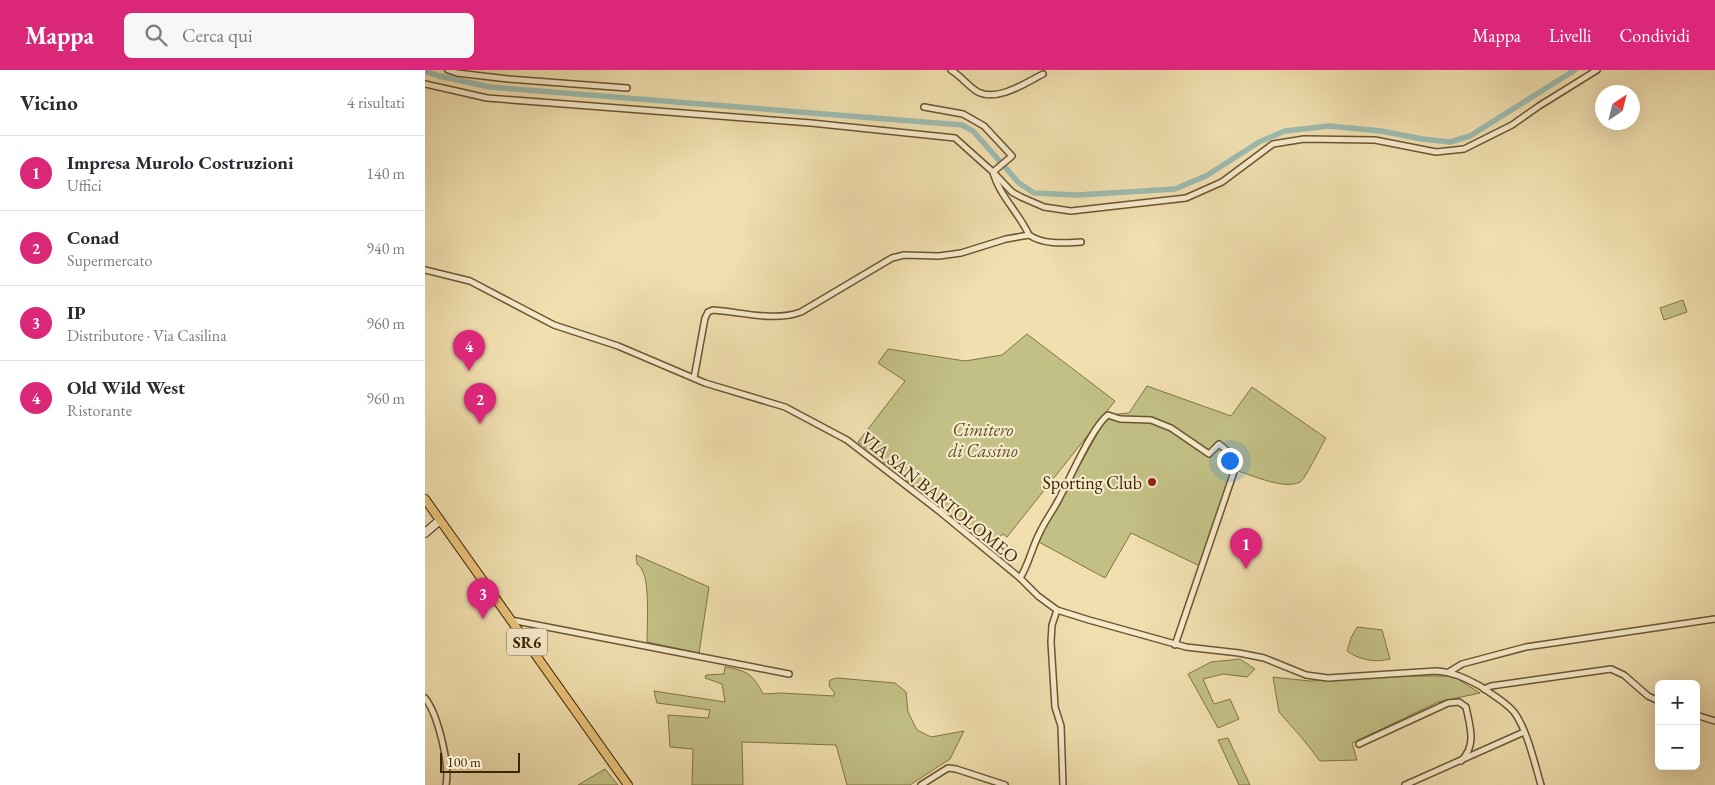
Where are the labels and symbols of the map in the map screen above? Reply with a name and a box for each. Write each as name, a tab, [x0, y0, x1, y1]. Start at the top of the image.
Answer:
north arrow	[1595, 85, 1640, 130]
pin: 4	[453, 330, 485, 371]
pin: 2	[464, 383, 496, 424]
park label: Cimitero di Cassino	[948, 418, 1018, 462]
street label: VIA SAN BARTOLOMEO	[856, 426, 1024, 568]
your location	[1217, 448, 1243, 474]
place label: Sporting Club	[1043, 471, 1142, 494]
marker: Sporting Club	[1146, 476, 1158, 488]
pin: 1	[1230, 528, 1262, 569]
pin: 3	[467, 578, 499, 619]
road number: SR6	[507, 628, 547, 656]
scale bar	[440, 750, 520, 773]

